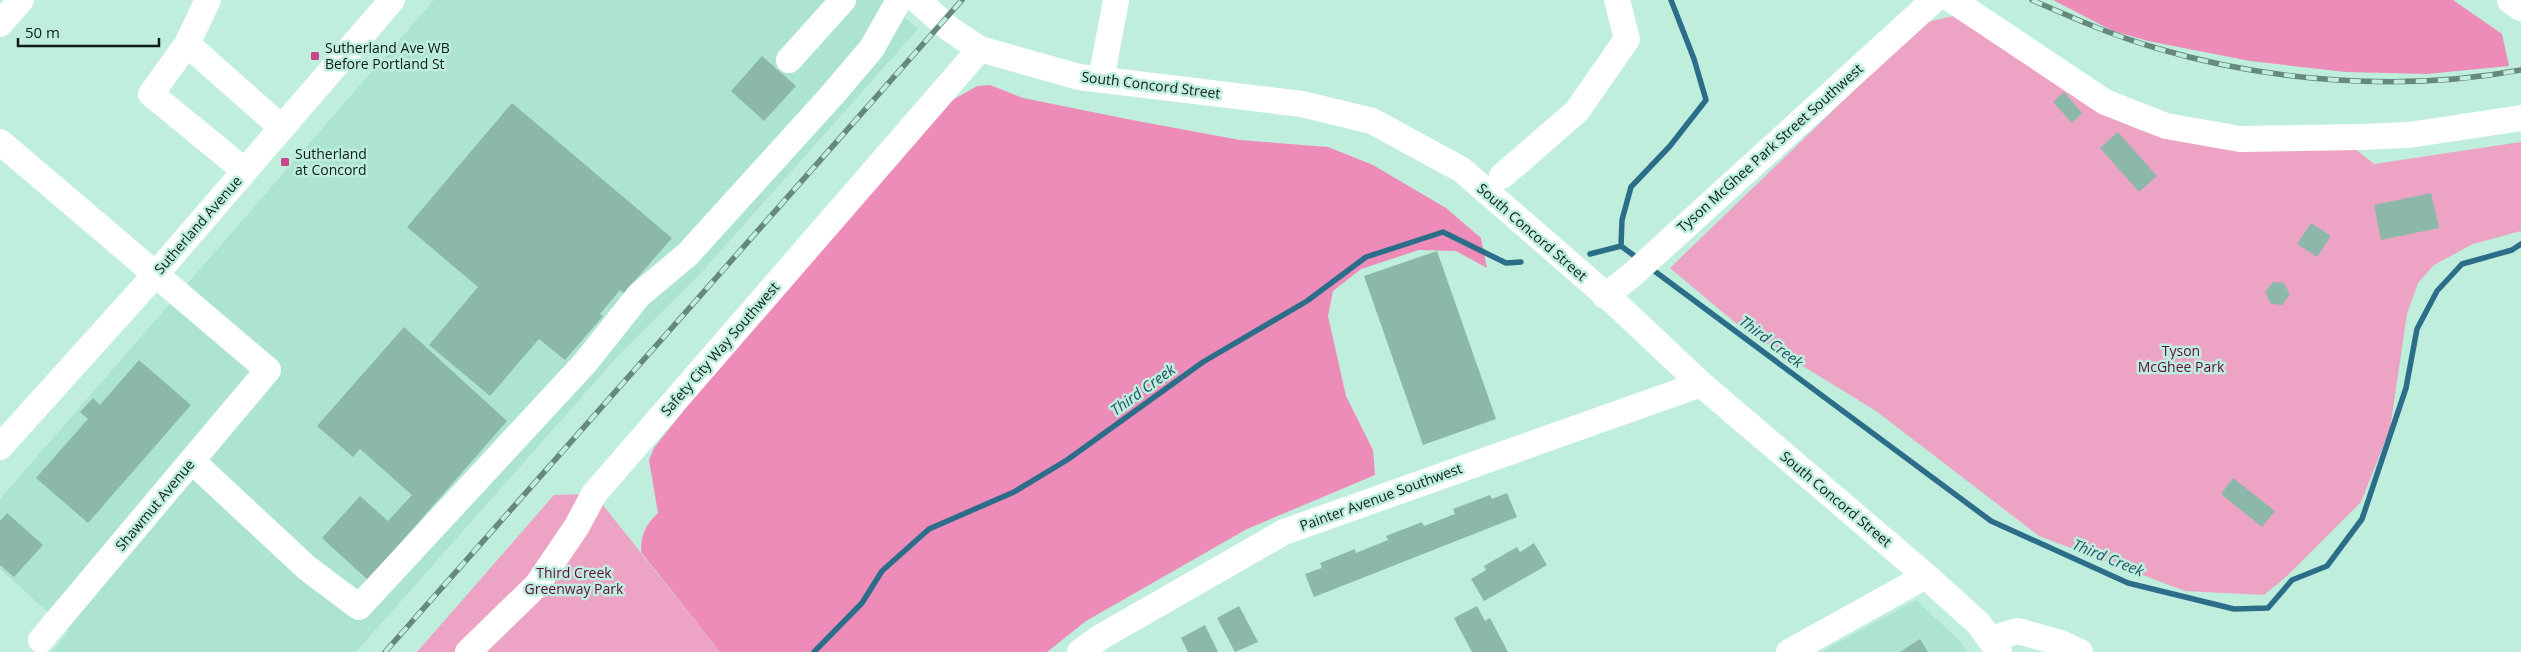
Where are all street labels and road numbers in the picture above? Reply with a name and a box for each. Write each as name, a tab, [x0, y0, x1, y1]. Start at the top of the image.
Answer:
street label: Tyson McGhee Park Street Southwest	[1673, 59, 1867, 236]
street label: South Concord Street	[1080, 67, 1222, 102]
street label: Sutherland Avenue	[150, 171, 246, 278]
street label: South Concord Street	[1473, 179, 1591, 285]
street label: Safety City Way Southwest	[656, 278, 783, 420]
street label: South Concord Street	[1777, 446, 1896, 551]
street label: Shawmut Avenue	[111, 455, 199, 554]
street label: Painter Avenue Southwest	[1297, 458, 1465, 535]

